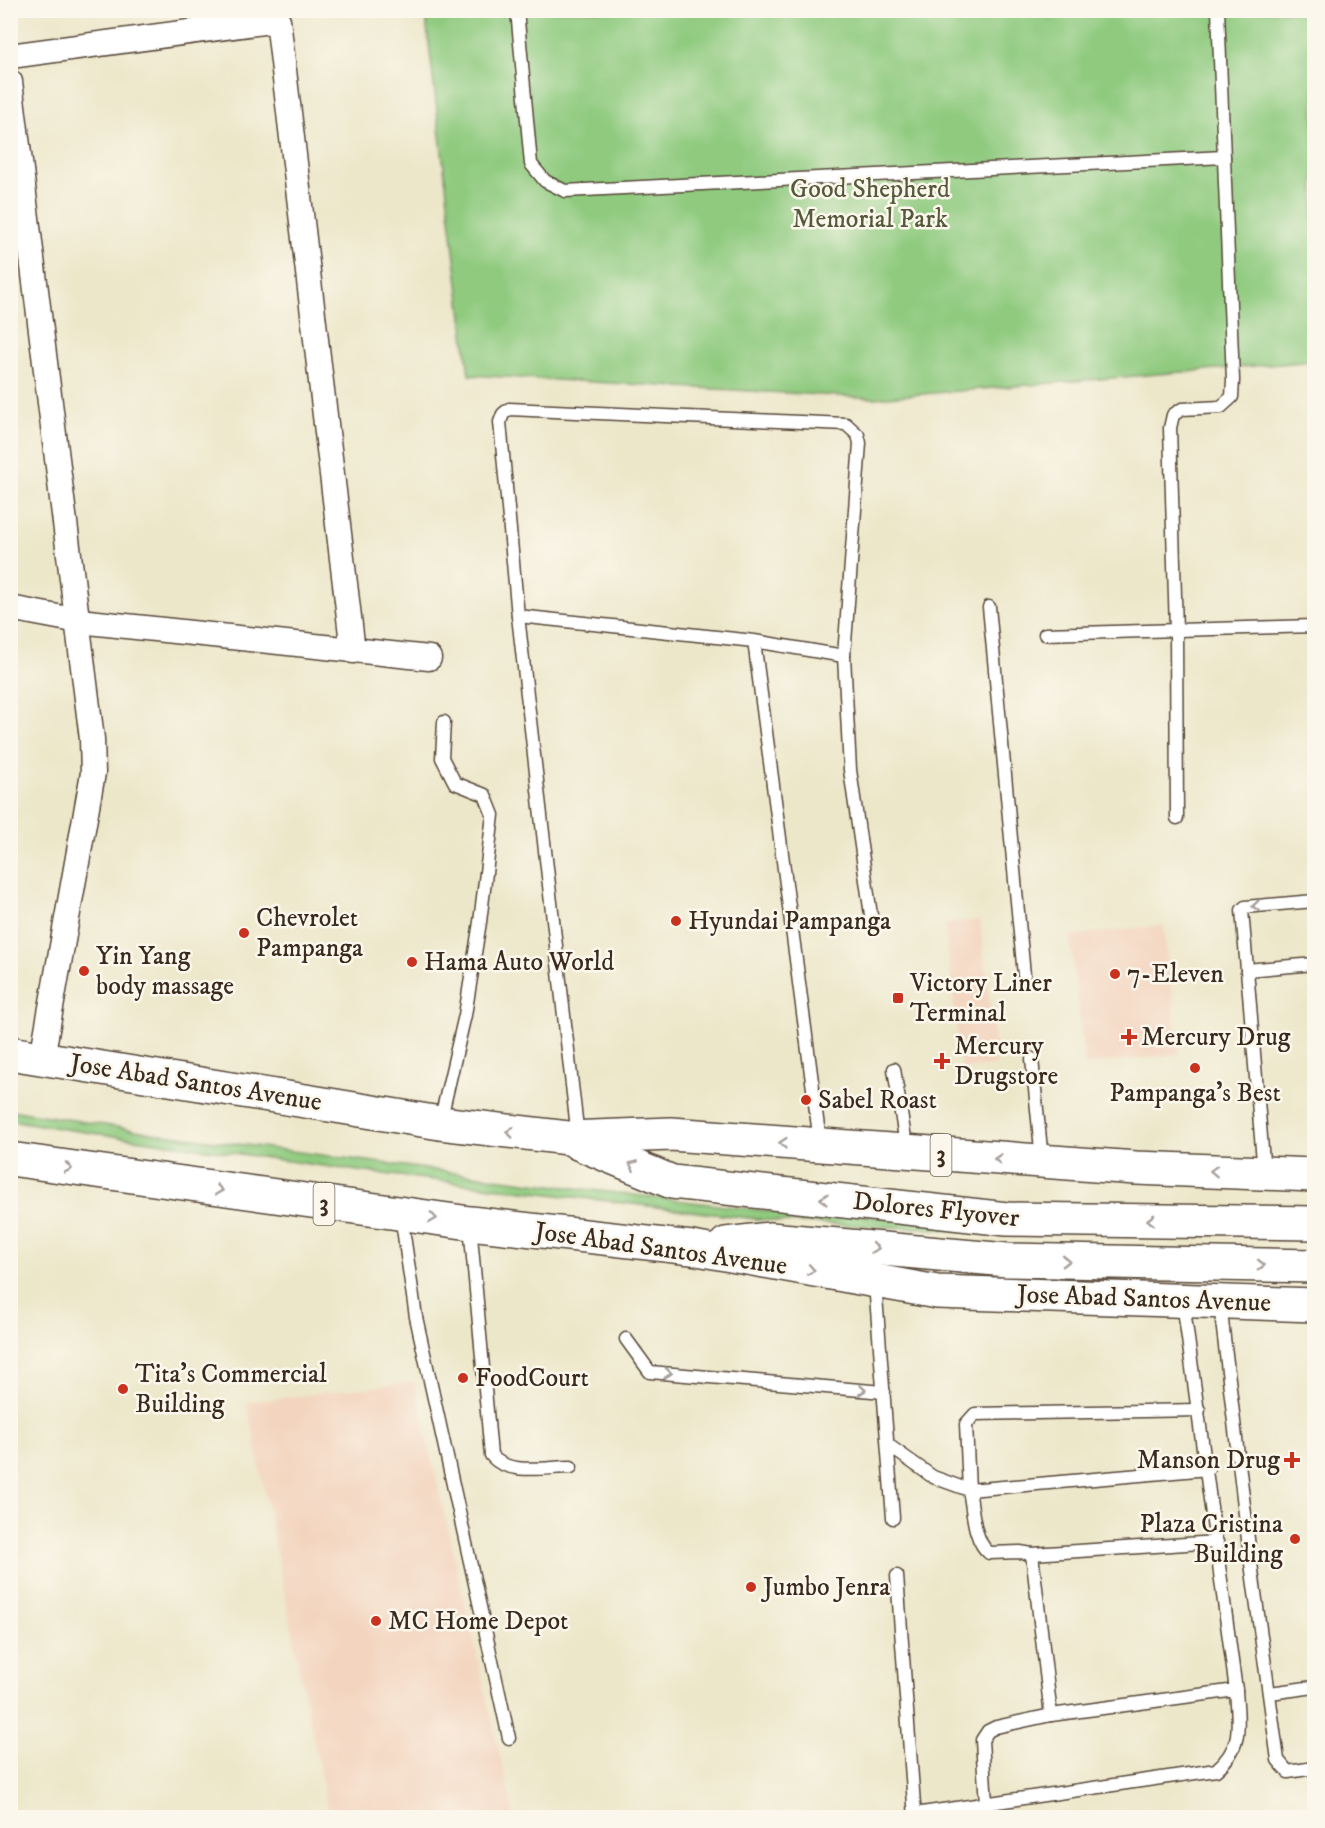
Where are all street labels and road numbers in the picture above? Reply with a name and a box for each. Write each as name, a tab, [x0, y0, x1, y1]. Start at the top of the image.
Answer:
street label: Jose Abad Santos Avenue	[66, 1047, 324, 1119]
road number: 3	[930, 1134, 952, 1176]
road number: 3	[314, 1183, 334, 1225]
street label: Dolores Flyover	[851, 1185, 1021, 1235]
street label: Jose Abad Santos Avenue	[531, 1215, 789, 1283]
street label: Jose Abad Santos Avenue	[1014, 1278, 1272, 1320]

